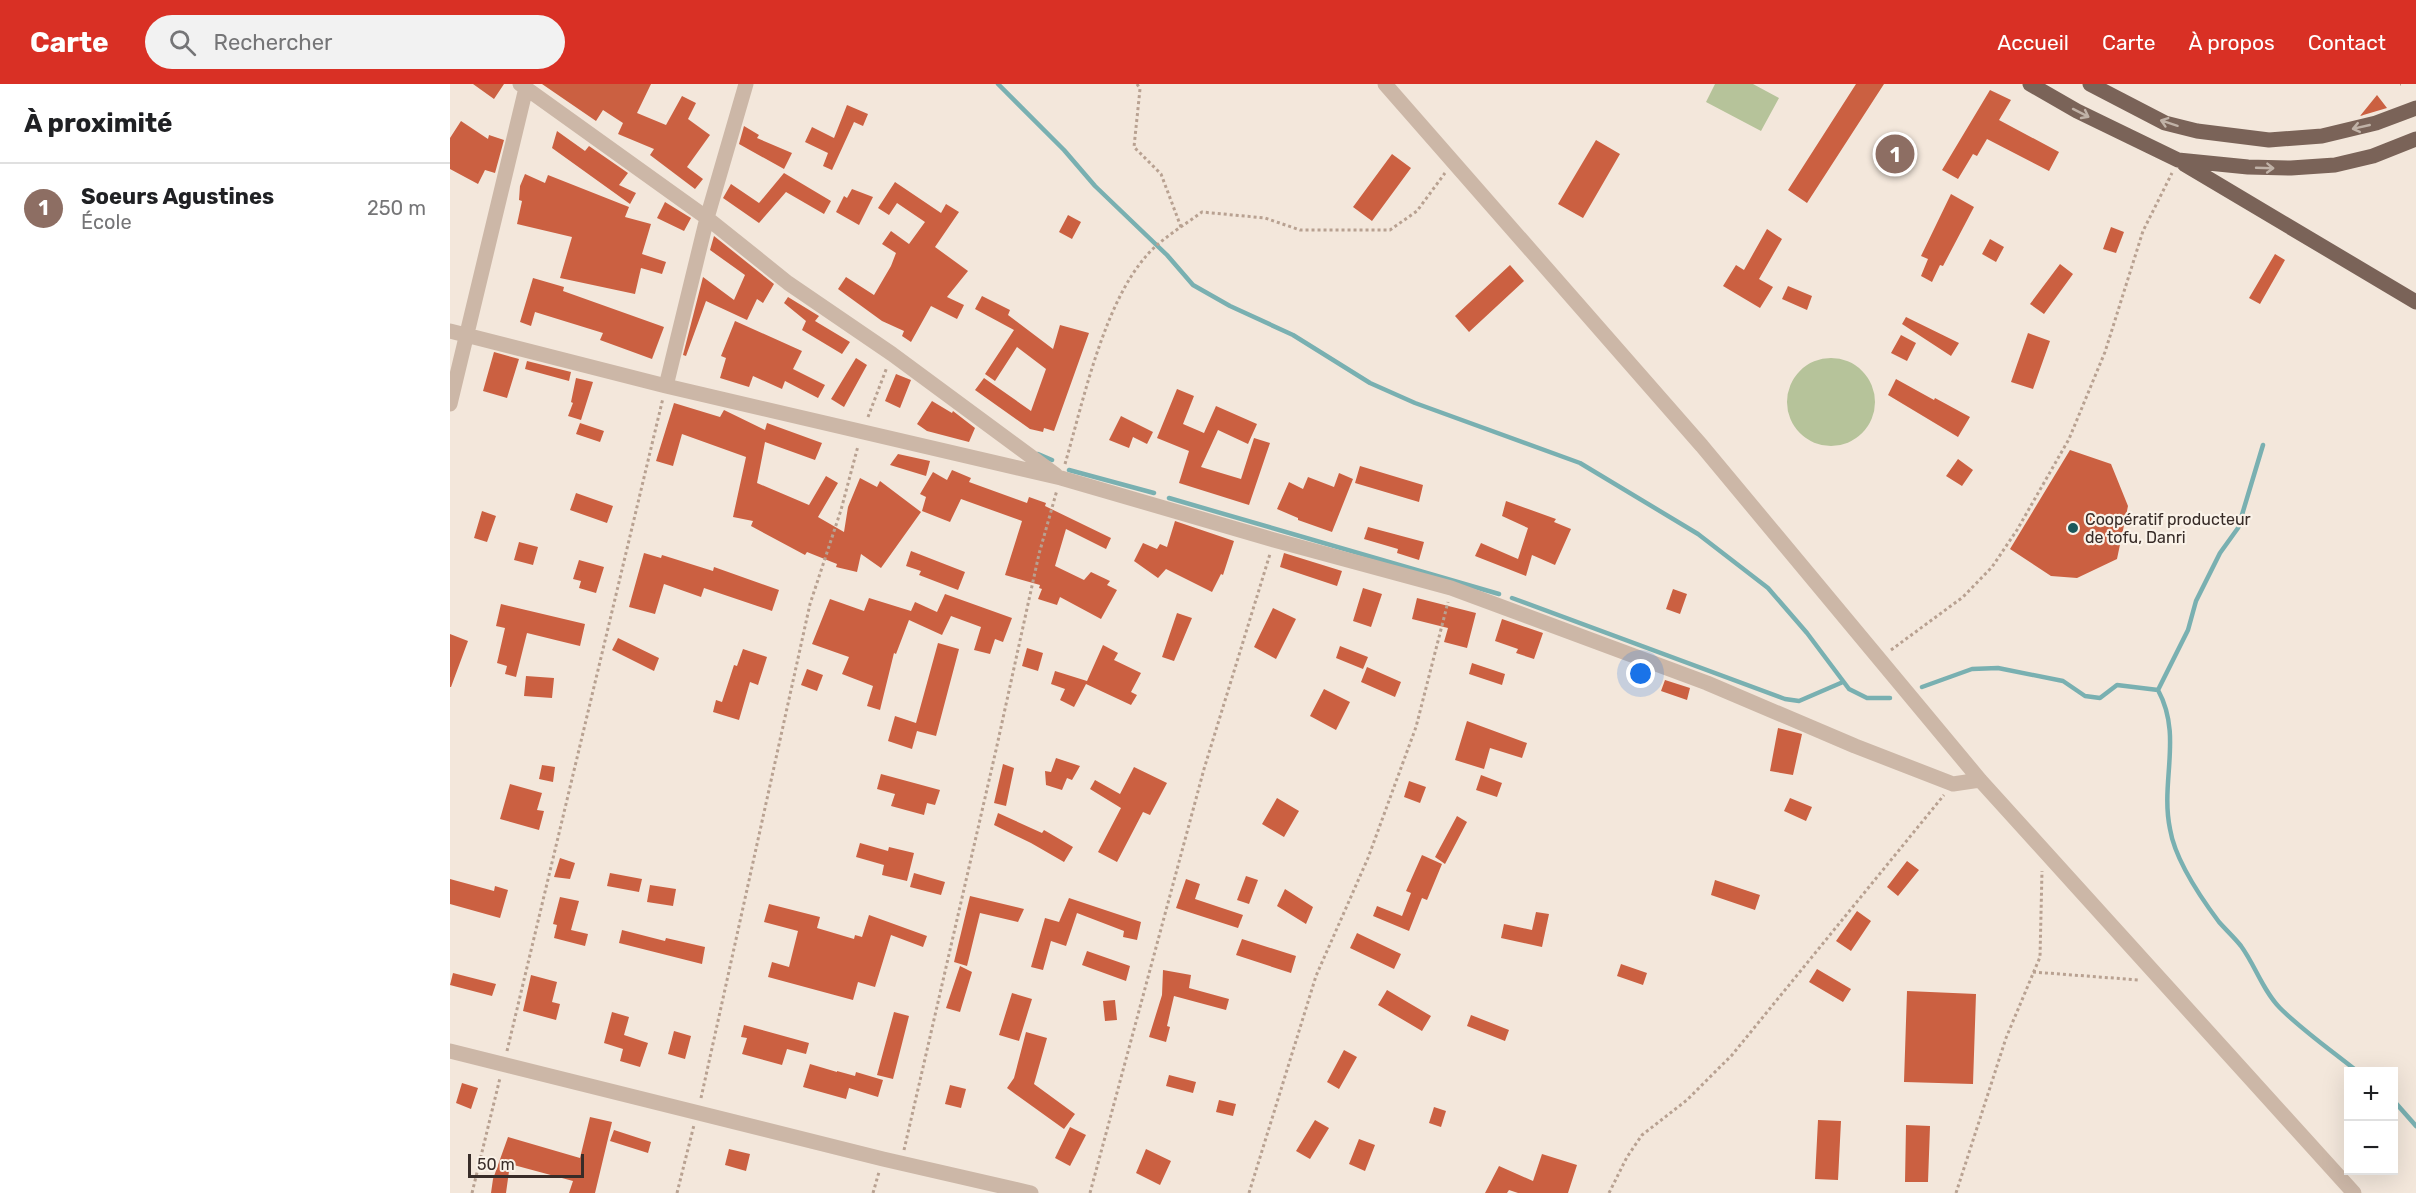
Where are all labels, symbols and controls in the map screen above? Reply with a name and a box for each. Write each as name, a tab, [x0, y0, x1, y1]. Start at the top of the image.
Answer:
search box	[145, 15, 565, 69]
text: Carte	[30, 26, 109, 59]
icon: search	[166, 26, 199, 59]
text: Rechercher	[214, 29, 332, 56]
text: Accueil	[1997, 30, 2069, 55]
text: Carte	[2102, 30, 2155, 55]
text: À propos	[2188, 30, 2275, 55]
text: Contact	[2308, 30, 2386, 55]
one-way arrow	[2072, 107, 2090, 119]
text: À proximité	[24, 108, 173, 139]
one-way arrow	[2160, 117, 2179, 128]
one-way arrow	[2352, 122, 2371, 134]
pin: 1	[1876, 132, 1914, 176]
one-way arrow	[2255, 162, 2275, 173]
text: Soeurs Agustines	[81, 183, 274, 210]
text: 1	[39, 196, 48, 220]
text: 250 m	[367, 196, 426, 220]
text: École	[81, 210, 132, 234]
place label: Coopératif producteur de tofu, Danri	[2085, 510, 2251, 547]
marker: Coopératif producteur de tofu, Danri	[2066, 521, 2080, 535]
your location	[1626, 659, 1655, 688]
map controls	[2344, 1067, 2398, 1175]
button: +	[2344, 1067, 2398, 1121]
button: −	[2344, 1121, 2398, 1175]
scale bar	[468, 1151, 584, 1178]
text: 50 m	[477, 1155, 515, 1174]

